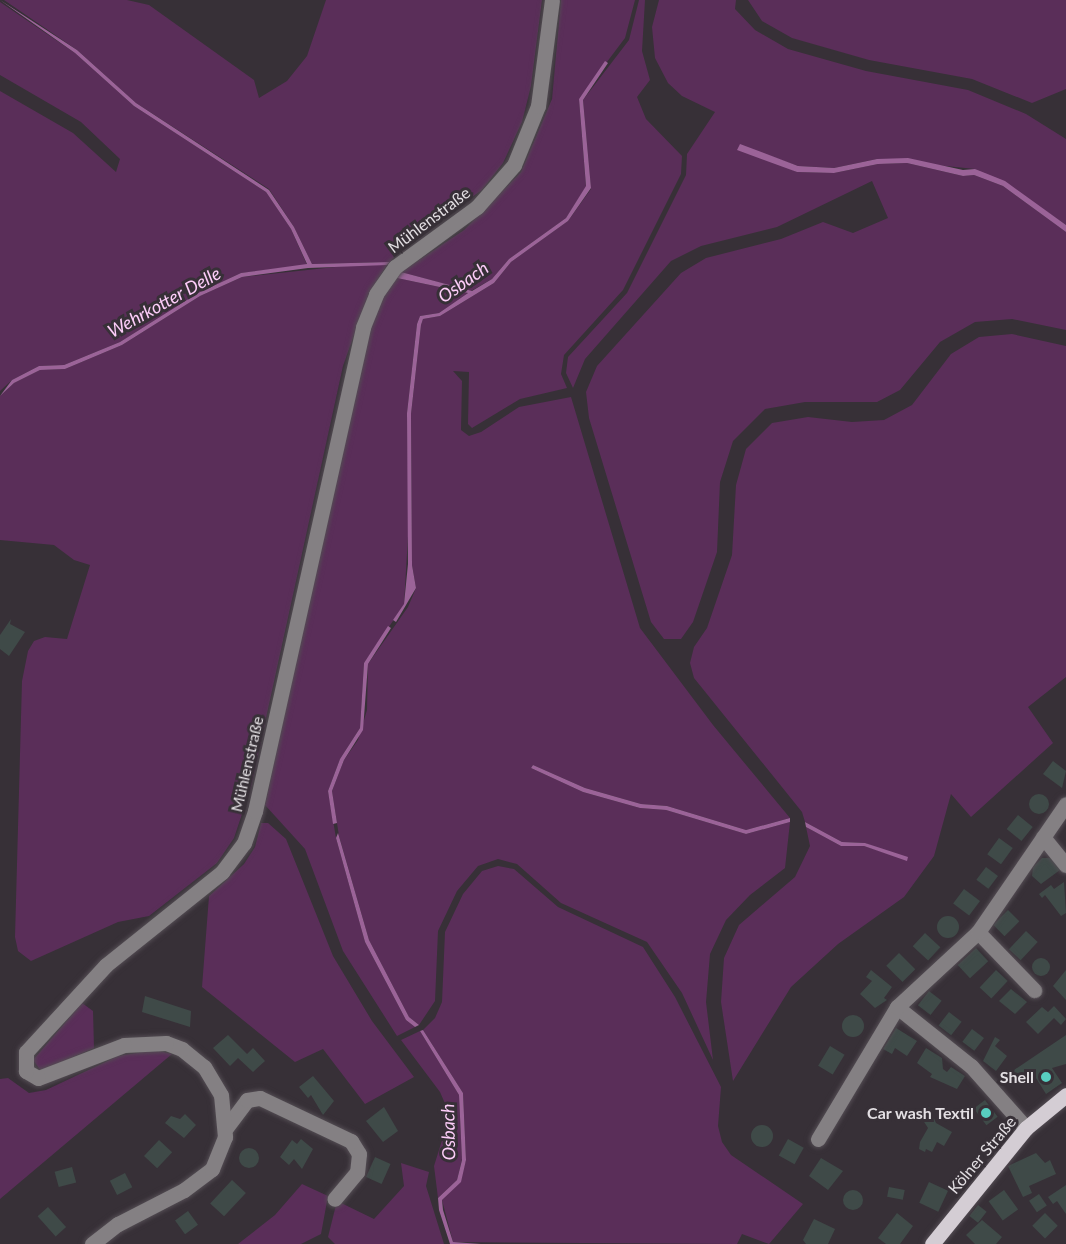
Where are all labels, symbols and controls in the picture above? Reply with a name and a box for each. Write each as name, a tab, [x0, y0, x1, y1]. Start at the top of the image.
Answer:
street label: Mühlenstraße	[384, 183, 474, 257]
water label: Osbach	[434, 257, 492, 307]
water label: Wehrkotter Delle	[104, 262, 224, 342]
street label: Mühlenstraße	[227, 714, 267, 814]
place label: Shell	[1000, 1067, 1034, 1087]
marker: Shell	[1039, 1070, 1053, 1084]
water label: Osbach	[437, 1103, 459, 1161]
place label: Car wash Textil	[866, 1103, 974, 1123]
marker: Car wash Textil	[979, 1106, 993, 1120]
street label: Kölner Straße	[944, 1112, 1020, 1198]

